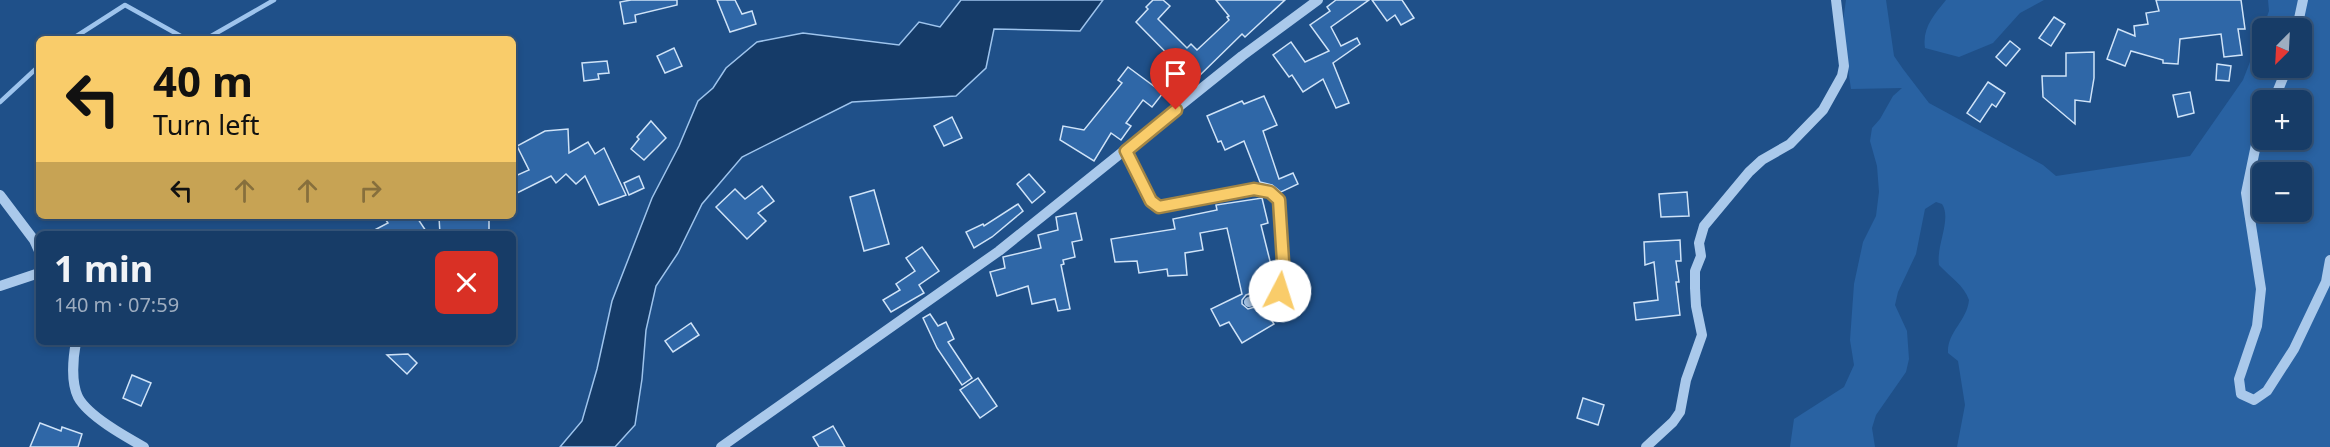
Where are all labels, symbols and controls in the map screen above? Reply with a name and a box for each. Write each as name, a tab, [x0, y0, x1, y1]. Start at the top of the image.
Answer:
north arrow	[2252, 18, 2312, 78]
map controls	[2252, 18, 2312, 222]
pin	[1150, 48, 1201, 110]
text: 40 m	[153, 52, 253, 109]
icon: arrive	[1159, 57, 1192, 90]
icon: left	[54, 60, 132, 138]
button: +	[2252, 90, 2312, 150]
text: Turn left	[153, 106, 259, 143]
button: −	[2252, 162, 2312, 222]
icon: left	[165, 174, 198, 207]
icon: ahead	[228, 174, 261, 207]
icon: ahead	[291, 174, 324, 207]
icon: right	[354, 174, 387, 207]
text: 1 min	[54, 244, 153, 293]
button: close	[435, 251, 498, 314]
position arrow	[1248, 259, 1312, 323]
text: 140 m · 07:59	[54, 291, 179, 318]

